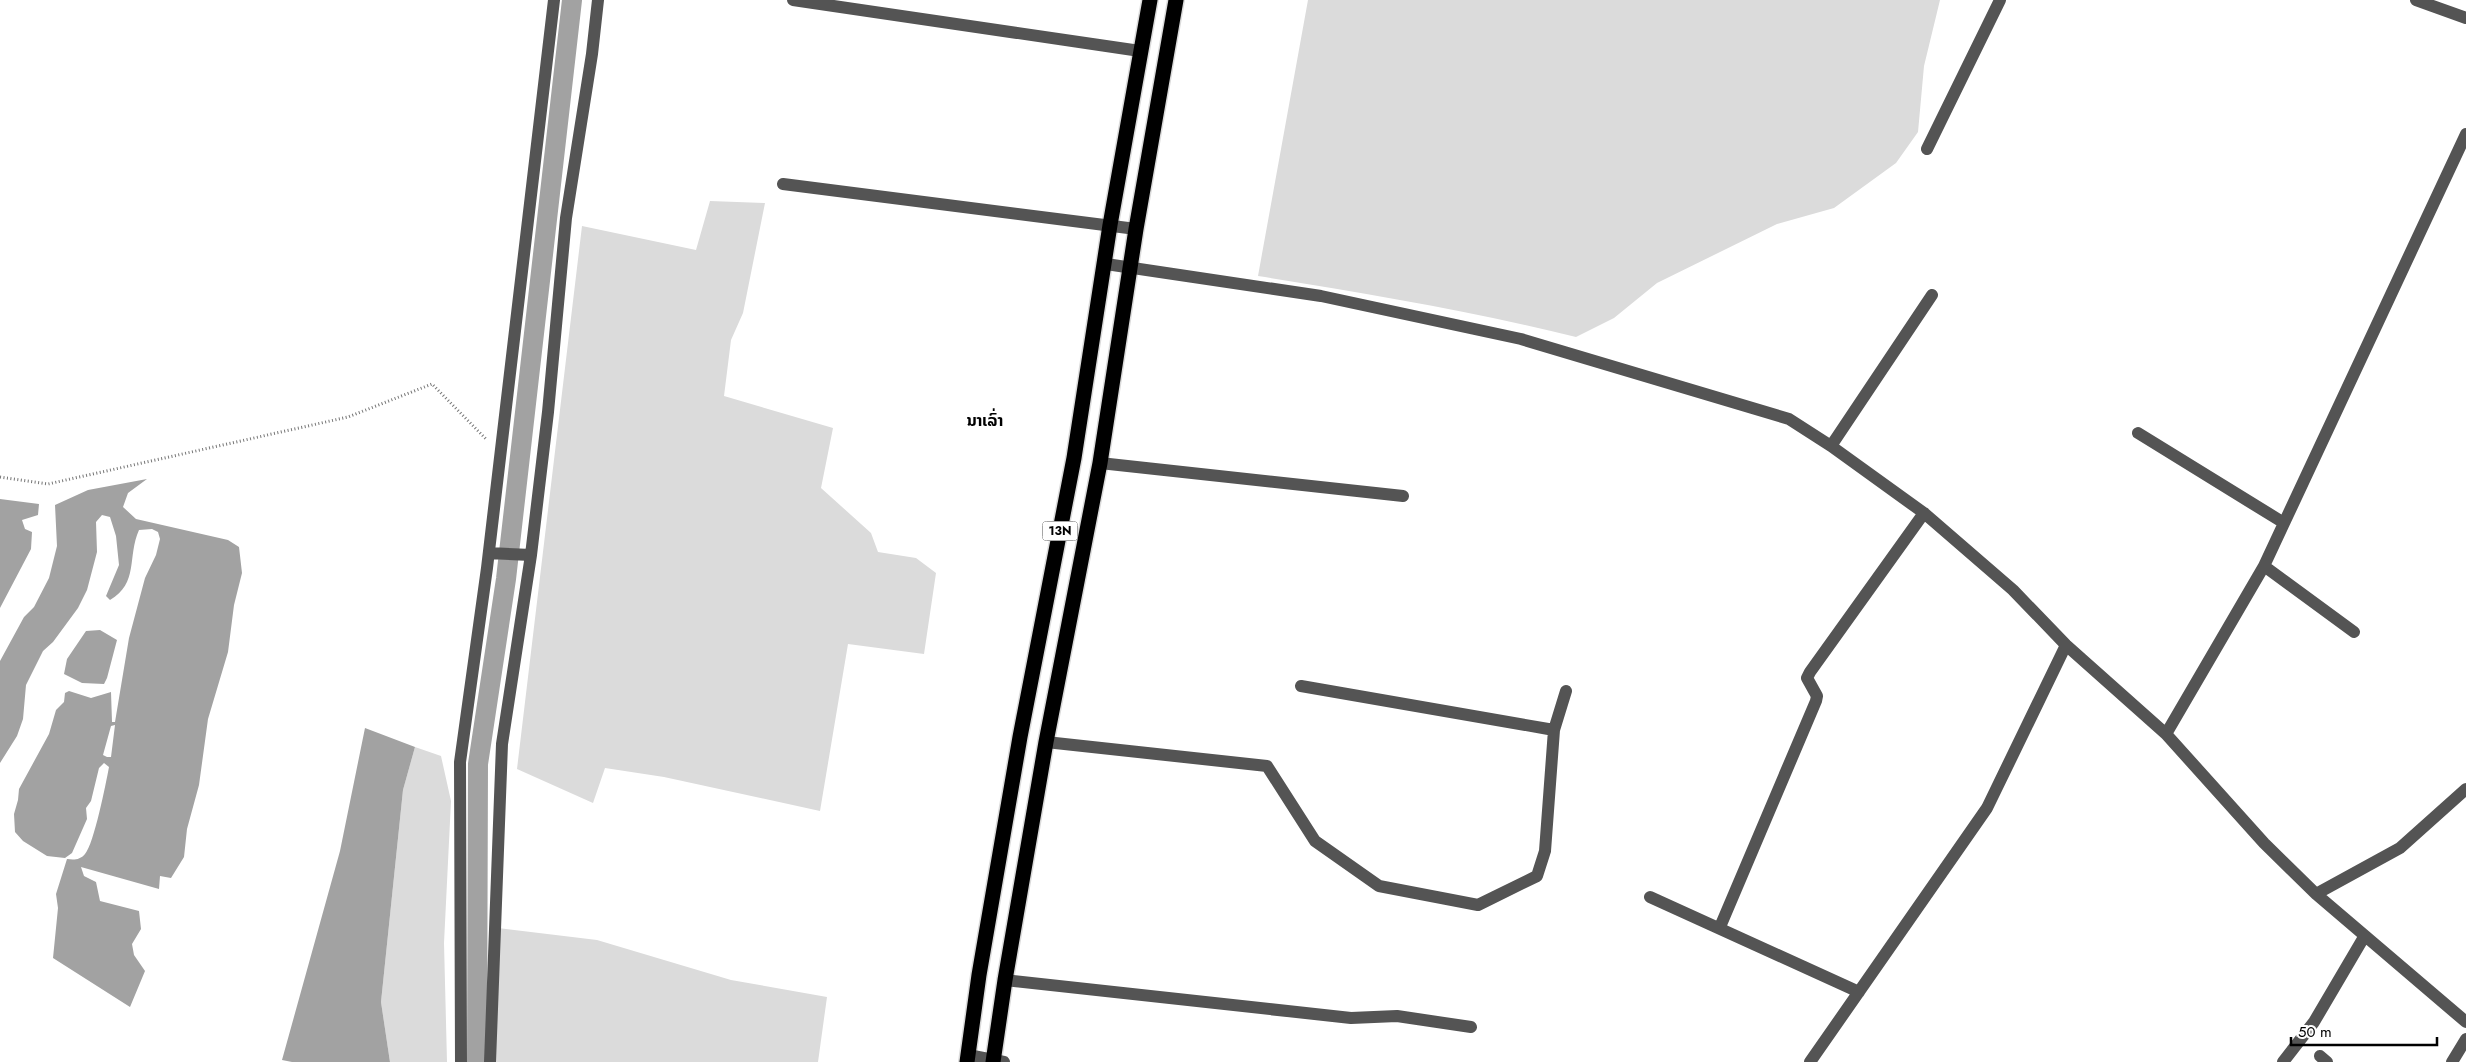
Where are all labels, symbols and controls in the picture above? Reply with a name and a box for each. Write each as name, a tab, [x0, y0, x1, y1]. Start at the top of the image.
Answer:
district label: ນາເລົ່າ	[967, 408, 1003, 432]
road number: 13N	[1042, 522, 1078, 540]
scale bar	[2291, 1014, 2437, 1046]
text: 50 m	[2298, 1021, 2332, 1043]

